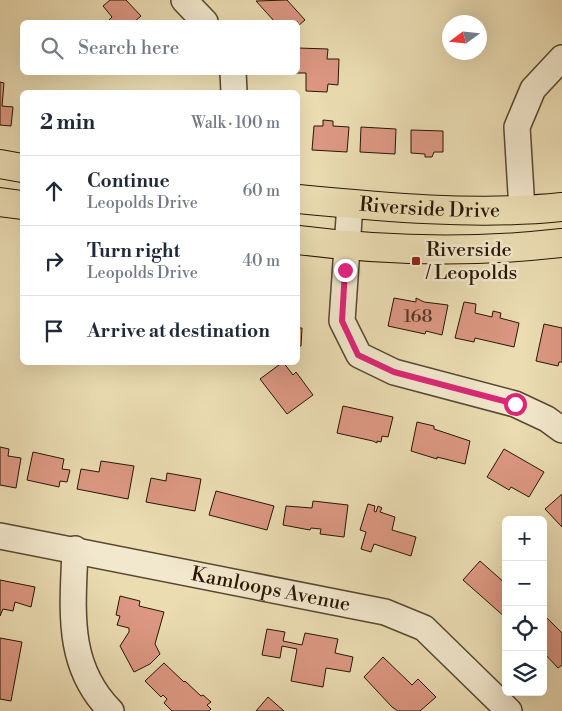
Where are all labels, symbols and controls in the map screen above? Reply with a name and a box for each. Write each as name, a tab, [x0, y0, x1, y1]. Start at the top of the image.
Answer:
north arrow	[442, 15, 487, 60]
search box	[20, 20, 300, 75]
icon: search	[38, 34, 66, 62]
text: Search here	[78, 36, 179, 60]
text: 2 min	[40, 110, 95, 136]
text: Walk · 100 m	[191, 113, 280, 133]
text: Continue	[87, 169, 170, 193]
icon: ahead	[40, 177, 68, 205]
text: 60 m	[242, 181, 280, 201]
street label: Riverside Drive	[358, 192, 500, 223]
text: Leopolds Drive	[87, 193, 198, 213]
place label: Riverside / Leopolds	[425, 238, 517, 286]
text: Turn right	[87, 239, 180, 263]
icon: right	[40, 247, 68, 275]
text: 40 m	[243, 251, 280, 271]
marker: Riverside / Leopolds	[410, 255, 422, 267]
route end	[334, 259, 357, 282]
text: Leopolds Drive	[87, 263, 198, 283]
house number: 168	[403, 305, 433, 328]
icon: arrive	[40, 317, 68, 345]
text: Arrive at destination	[87, 319, 270, 343]
route start	[504, 393, 527, 416]
map controls	[502, 516, 547, 696]
button: +	[502, 516, 547, 561]
button: −	[502, 561, 547, 606]
street label: Kamloops Avenue	[189, 562, 353, 617]
button: locate	[502, 606, 547, 651]
button: layers	[502, 651, 547, 696]

